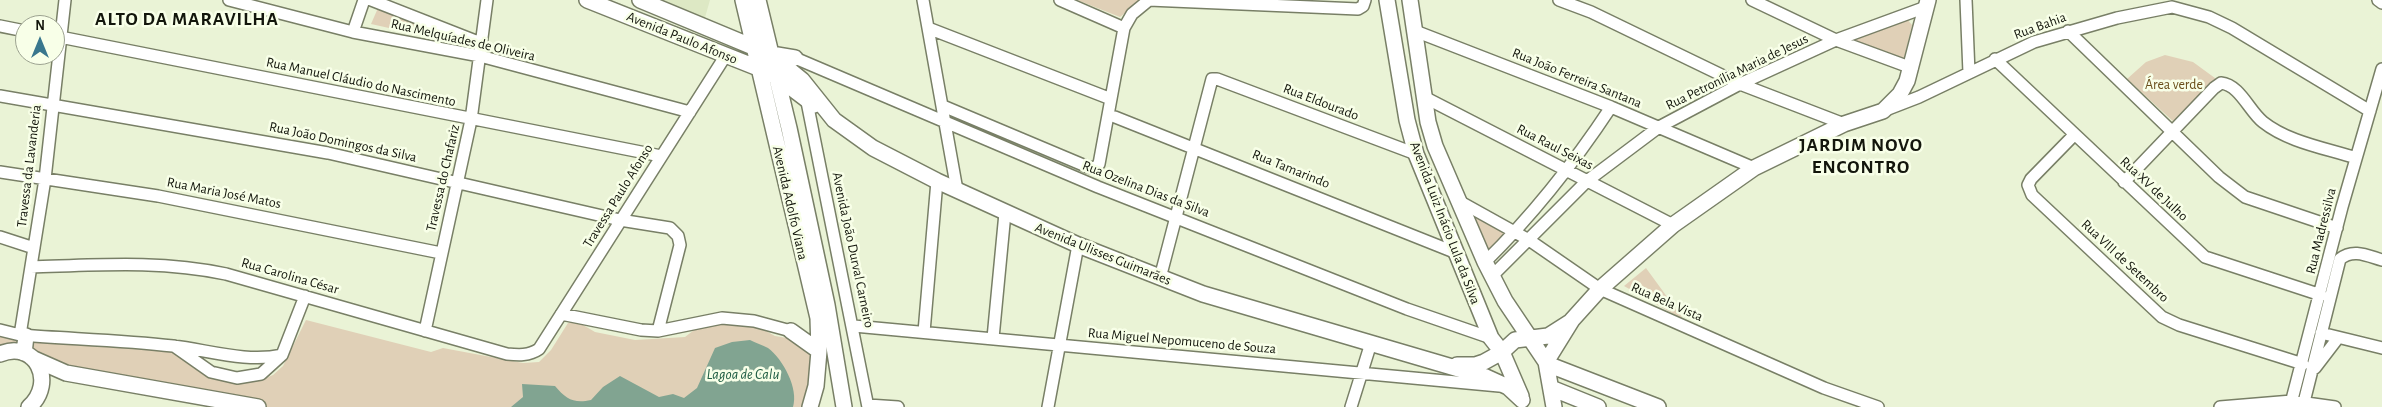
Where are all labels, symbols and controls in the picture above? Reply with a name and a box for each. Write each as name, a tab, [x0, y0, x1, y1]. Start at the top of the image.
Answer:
district label: ALTO DA MARAVILHA	[93, 8, 281, 30]
street label: Avenida Paulo Afonso	[624, 8, 740, 68]
street label: Rua Bahia	[2012, 9, 2068, 43]
north arrow	[15, 15, 65, 65]
street label: Rua Melquíades de Oliveira	[389, 15, 537, 65]
text: N	[35, 19, 45, 33]
street label: Rua Petronília Maria de Jesus	[1663, 30, 1811, 114]
street label: Rua João Ferreira Santana	[1510, 44, 1644, 112]
street label: Rua Manuel Cláudio do Nascimento	[265, 54, 457, 110]
park label: Área verde	[2145, 77, 2203, 93]
street label: Rua Eldourado	[1281, 80, 1361, 124]
street label: Travessa da Lavanderia	[13, 104, 45, 228]
street label: Rua João Domingos da Silva	[268, 118, 418, 166]
street label: Rua Raul Seixas	[1514, 120, 1596, 174]
street label: Travessa do Chafariz	[423, 123, 463, 233]
district label: JARDIM NOVO ENCONTRO	[1798, 134, 1924, 178]
street label: Avenida Luiz Inácio Lula da Silva	[1406, 139, 1484, 307]
street label: Travessa Paulo Afonso	[579, 141, 657, 251]
street label: Avenida Adolfo Viana	[769, 144, 811, 262]
street label: Rua Tamarindo	[1250, 146, 1332, 192]
street label: Rua XV de Julho	[2116, 153, 2192, 225]
street label: Rua Ozelina Dias da Silva	[1080, 157, 1212, 221]
street label: Avenida João Durval Carneiro	[828, 171, 878, 329]
street label: Rua Maria José Matos	[166, 174, 282, 212]
street label: Rua Madressilva	[2302, 186, 2340, 276]
street label: Rua VIII de Setembro	[2078, 216, 2172, 306]
street label: Avenida Ulisses Guimarães	[1033, 219, 1173, 289]
street label: Rua Carolina César	[239, 254, 341, 298]
street label: Rua Bela Vista	[1628, 279, 1706, 325]
street label: Rua Miguel Nepomuceno de Souza	[1087, 324, 1277, 358]
water label: Lagoa de Calu	[706, 365, 780, 383]

